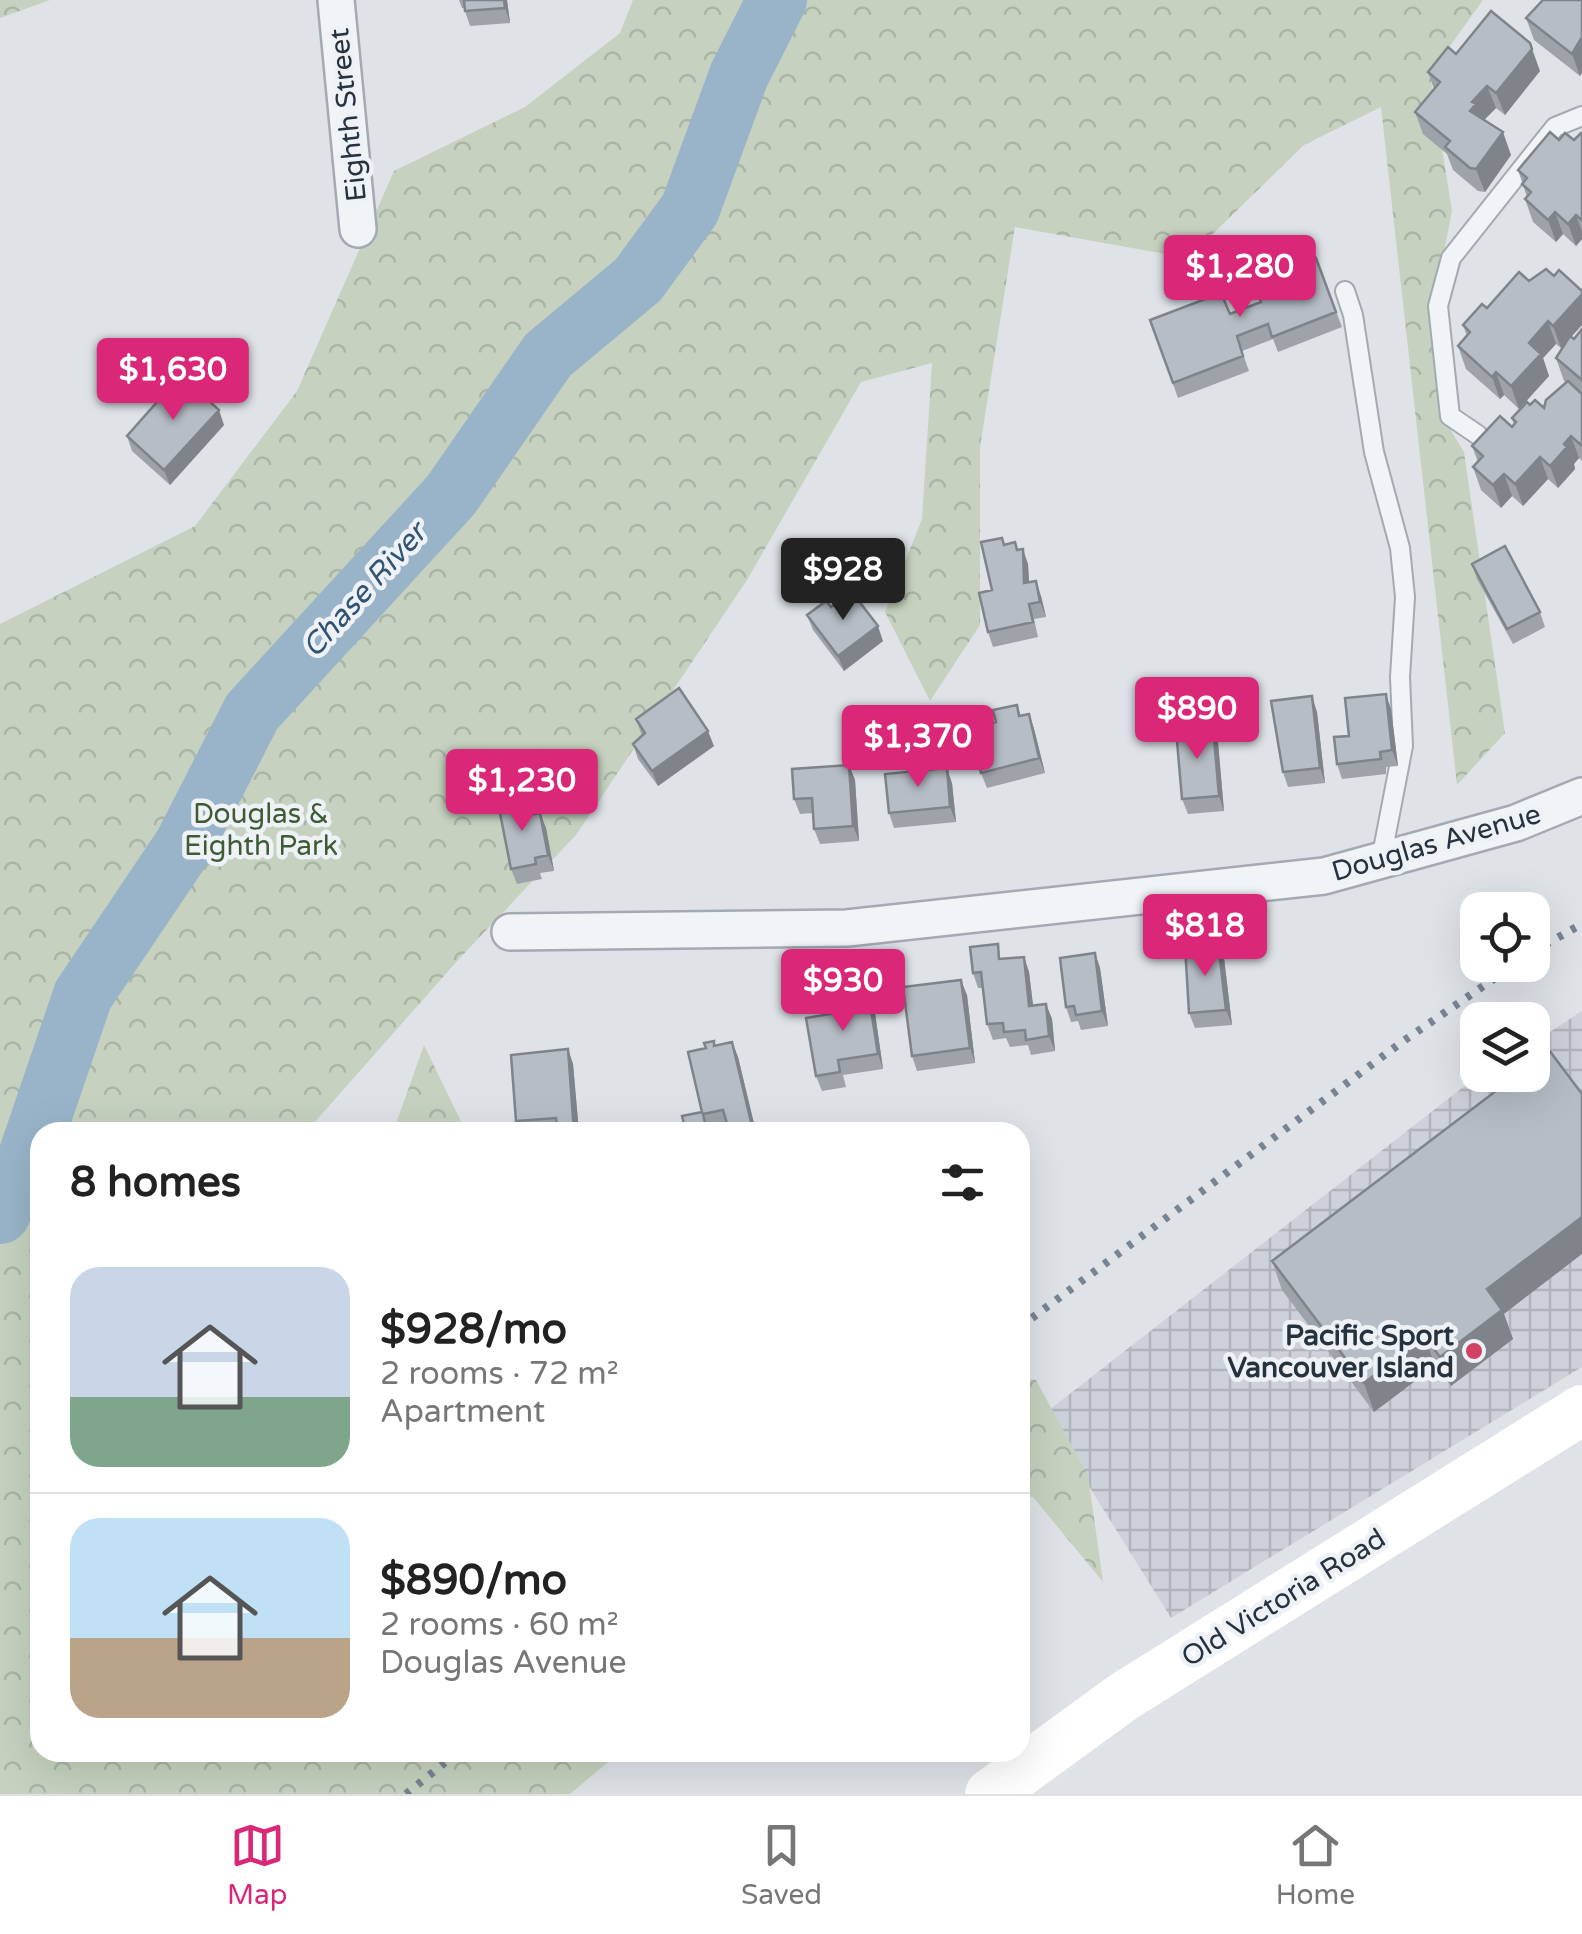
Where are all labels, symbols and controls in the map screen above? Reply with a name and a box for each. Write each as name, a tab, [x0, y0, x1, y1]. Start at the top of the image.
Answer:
street label: Eighth Street	[322, 26, 374, 203]
pin: $1,280	[1159, 235, 1321, 320]
text: $1,280	[1186, 248, 1294, 286]
pin: $1,630	[92, 338, 254, 423]
text: $1,630	[119, 351, 227, 389]
water label: Chase River	[294, 513, 437, 665]
pin: $928	[784, 538, 902, 623]
text: $928	[803, 551, 883, 589]
pin: $890	[1138, 677, 1256, 762]
text: $890	[1157, 690, 1237, 728]
pin: $1,370	[837, 705, 999, 790]
text: $1,370	[864, 718, 972, 756]
pin: $1,230	[441, 749, 603, 834]
text: $1,230	[468, 762, 576, 800]
park label: Douglas & Eighth Park	[184, 797, 338, 863]
street label: Douglas Avenue	[1328, 797, 1545, 889]
map controls	[1460, 892, 1550, 1092]
button: locate	[1460, 892, 1550, 982]
pin: $818	[1146, 894, 1264, 979]
text: $818	[1165, 907, 1245, 945]
pin: $930	[784, 949, 902, 1034]
text: $930	[803, 962, 883, 1000]
button: layers	[1460, 1002, 1550, 1092]
icon: filters	[935, 1155, 990, 1210]
text: 8 homes	[70, 1157, 241, 1208]
text: $928/mo	[380, 1304, 567, 1355]
icon: home	[150, 1307, 270, 1427]
place label: Pacific Sport Vancouver Island	[1227, 1319, 1454, 1385]
marker: Pacific Sport Vancouver Island	[1463, 1340, 1485, 1362]
text: 2 rooms · 72 m²	[380, 1355, 619, 1393]
text: Apartment	[380, 1393, 545, 1431]
street label: Old Victoria Road	[1175, 1521, 1392, 1674]
text: $890/mo	[380, 1555, 567, 1606]
icon: home	[150, 1558, 270, 1678]
text: 2 rooms · 60 m²	[380, 1606, 619, 1644]
text: Douglas Avenue	[380, 1644, 627, 1682]
tab: Map	[227, 1818, 287, 1912]
tab: Saved	[741, 1818, 822, 1912]
tab: Home	[1276, 1818, 1355, 1912]

